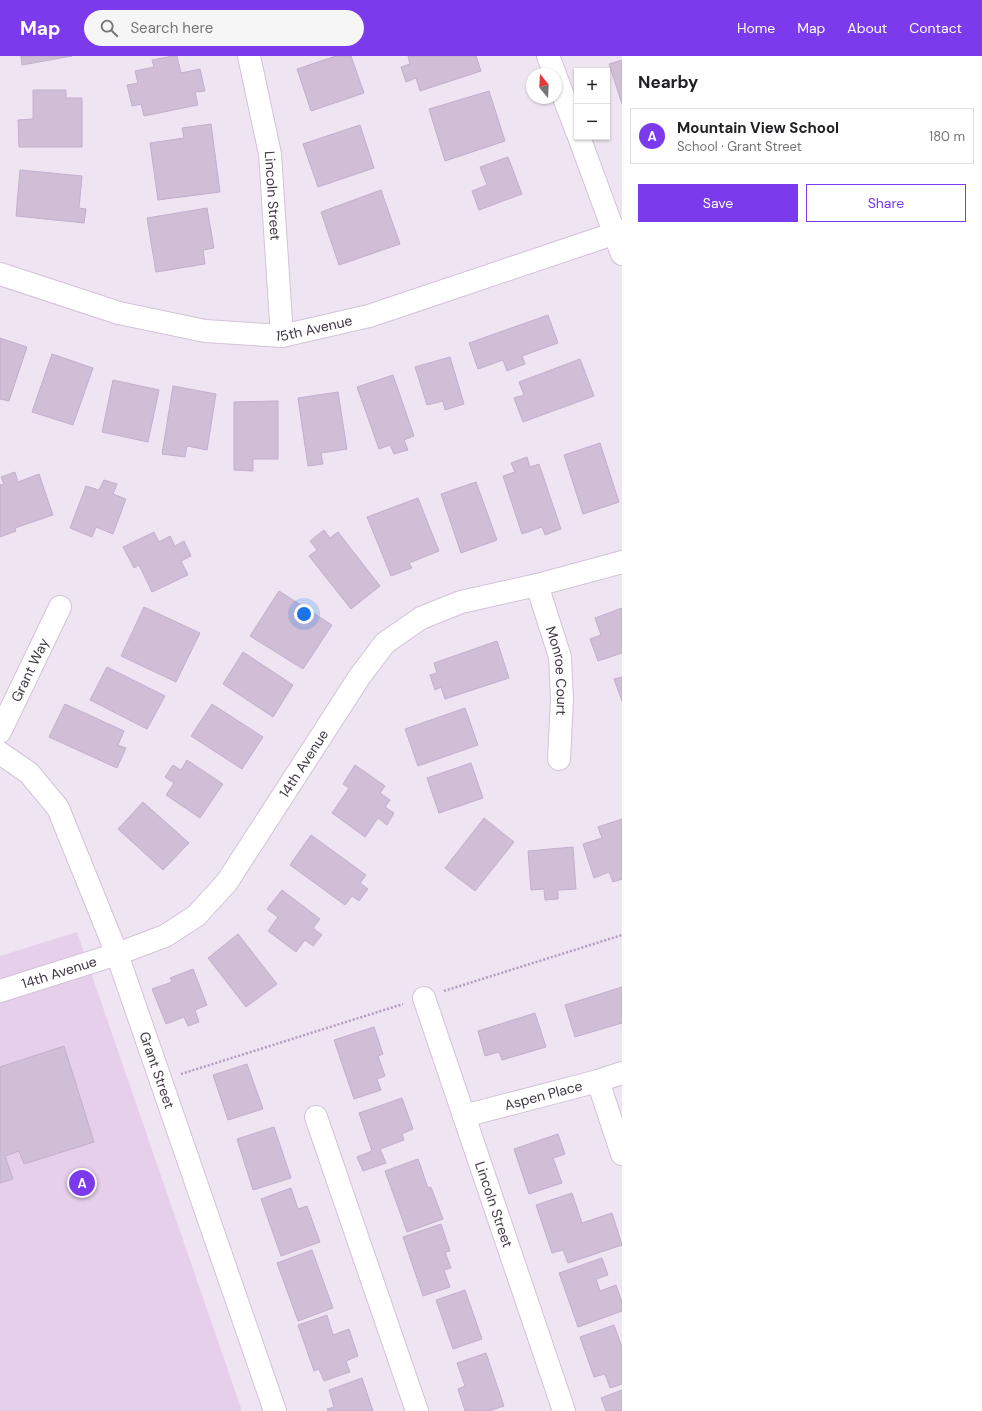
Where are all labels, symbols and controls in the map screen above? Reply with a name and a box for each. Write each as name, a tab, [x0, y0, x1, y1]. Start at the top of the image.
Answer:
search box	[84, 10, 364, 46]
text: Map	[20, 16, 60, 41]
icon: search	[98, 17, 120, 39]
text: Search here	[130, 18, 213, 38]
text: Home	[737, 19, 775, 37]
text: Map	[797, 19, 825, 37]
text: About	[847, 19, 887, 37]
text: Contact	[909, 19, 962, 37]
north arrow	[526, 68, 562, 104]
map controls	[574, 68, 610, 140]
button: +	[574, 68, 610, 104]
text: Nearby	[638, 71, 698, 93]
button: −	[574, 104, 610, 140]
text: Mountain View School	[677, 118, 839, 138]
text: A	[647, 128, 657, 145]
text: 180 m	[929, 128, 965, 145]
text: School · Grant Street	[677, 138, 802, 155]
street label: Lincoln Street	[261, 150, 285, 241]
button: Save	[638, 184, 798, 222]
button: Share	[806, 184, 966, 222]
street label: 15th Avenue	[275, 311, 354, 345]
your location	[294, 604, 314, 624]
street label: Monroe Court	[542, 624, 571, 716]
street label: Grant Way	[7, 635, 53, 705]
street label: 14th Avenue	[275, 726, 332, 801]
street label: 14th Avenue	[19, 952, 99, 993]
street label: Grant Street	[135, 1029, 179, 1111]
street label: Aspen Place	[503, 1076, 584, 1114]
street label: Lincoln Street	[471, 1159, 517, 1250]
pin: A	[69, 1168, 95, 1198]

